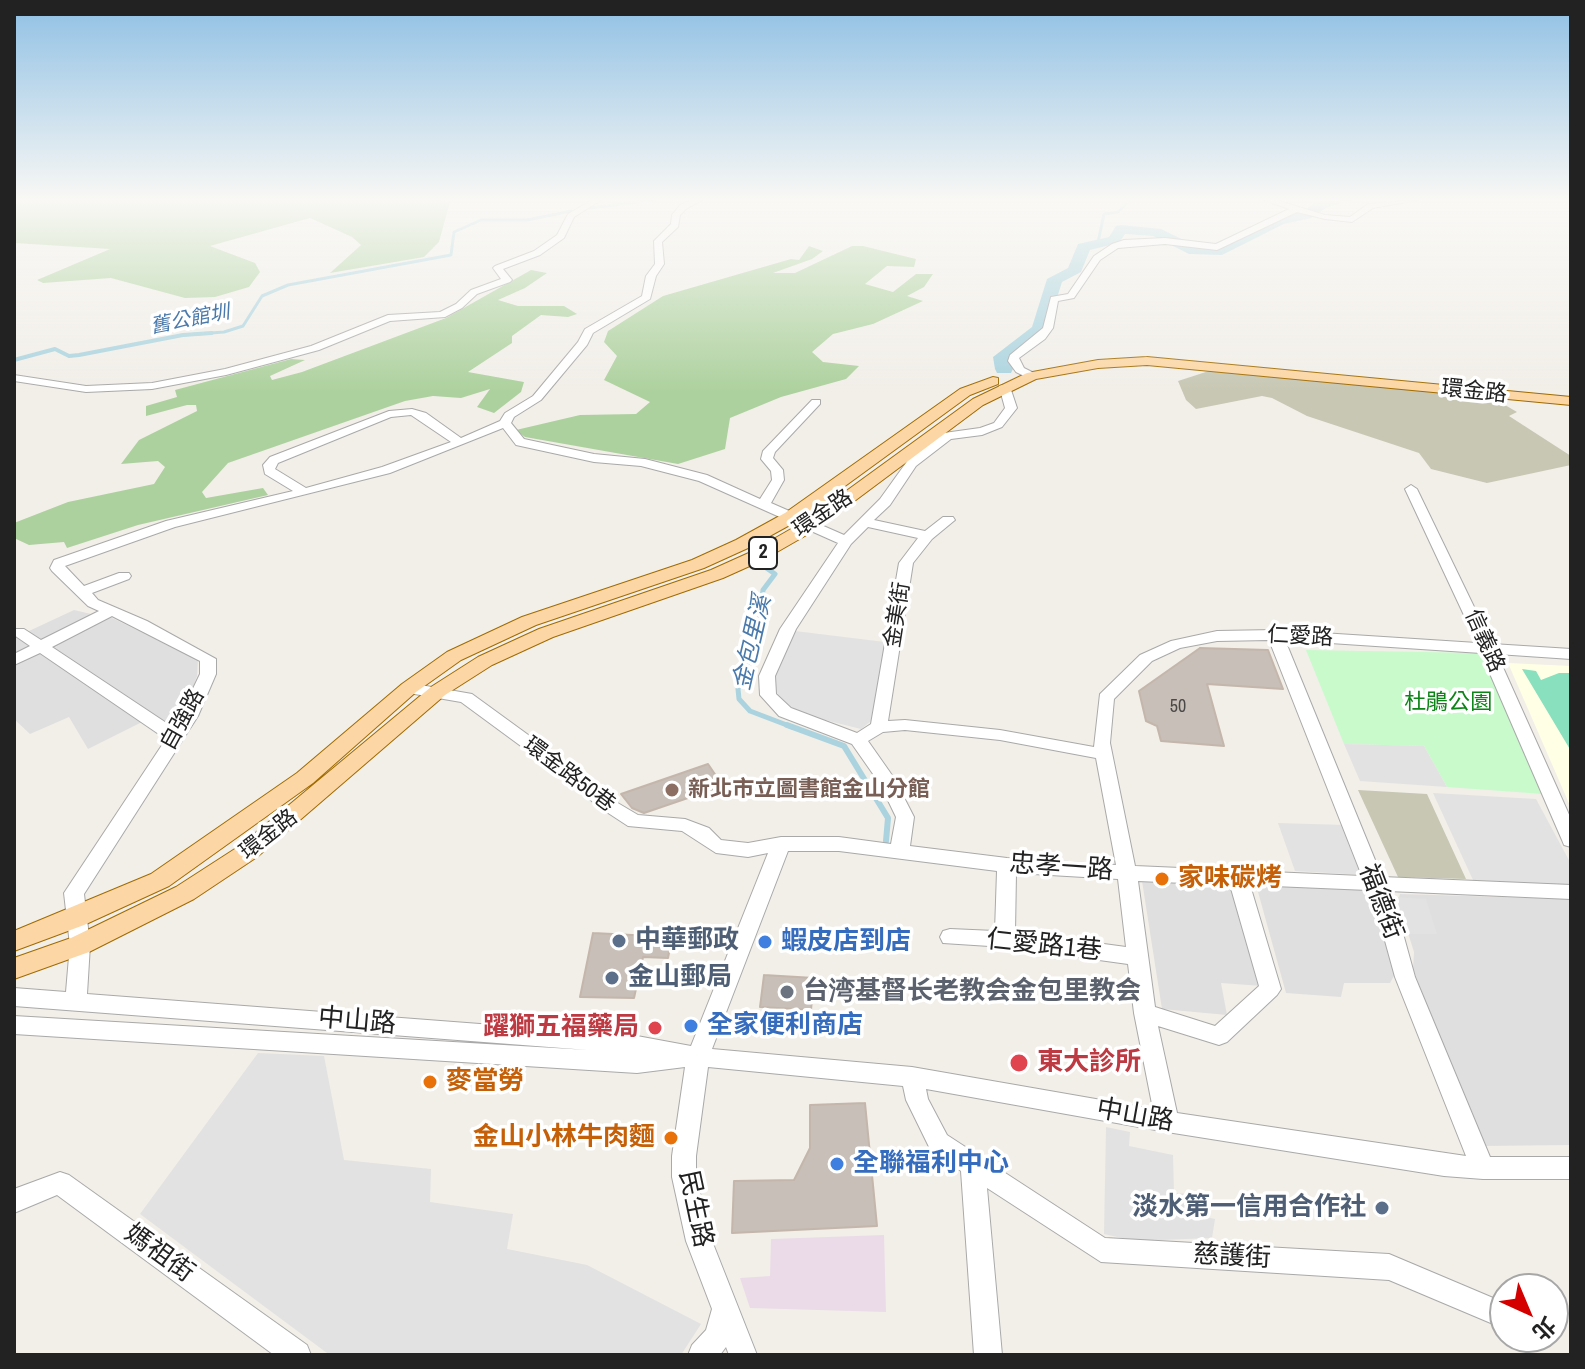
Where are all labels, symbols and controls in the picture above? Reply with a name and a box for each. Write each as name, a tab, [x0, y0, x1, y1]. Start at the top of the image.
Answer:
water label: 舊公館圳	[148, 301, 232, 339]
street label: 環金路	[1440, 375, 1508, 409]
street label: 環金路	[788, 485, 858, 543]
road number: 2	[749, 537, 777, 569]
street label: 金美街	[880, 580, 916, 650]
water label: 金包里溪	[728, 593, 778, 693]
street label: 信義路	[1459, 605, 1509, 677]
street label: 仁愛路	[1266, 622, 1334, 652]
street label: 自強路	[155, 685, 211, 755]
park label: 杜鵑公園	[1404, 690, 1492, 716]
house number: 50	[1170, 696, 1186, 718]
street label: 環金路50巷	[518, 732, 620, 818]
place label: 新北市立圖書館金山分館	[688, 777, 930, 803]
marker: 新北市立圖書館金山分館	[663, 781, 681, 799]
street label: 環金路	[235, 804, 303, 866]
street label: 忠孝一路	[1008, 849, 1114, 887]
street label: 福德街	[1351, 860, 1409, 944]
place label: 家味碳烤	[1178, 863, 1282, 895]
marker: 家味碳烤	[1153, 870, 1171, 888]
street label: 仁愛路1巷	[985, 924, 1103, 968]
place label: 中華郵政	[635, 925, 739, 957]
place label: 蝦皮店到店	[781, 926, 911, 958]
marker: 中華郵政	[610, 932, 628, 950]
marker: 蝦皮店到店	[756, 933, 774, 951]
place label: 金山郵局	[628, 962, 732, 994]
marker: 金山郵局	[603, 969, 621, 987]
place label: 台湾基督长老教会金包里教会	[803, 976, 1141, 1008]
marker: 台湾基督长老教会金包里教会	[778, 983, 796, 1001]
street label: 中山路	[317, 1003, 397, 1041]
place label: 全家便利商店	[707, 1010, 863, 1042]
place label: 躍獅五福藥局	[483, 1012, 639, 1044]
marker: 全家便利商店	[682, 1017, 700, 1035]
marker: 躍獅五福藥局	[646, 1019, 664, 1037]
place label: 東大診所	[1037, 1047, 1141, 1079]
marker: 東大診所	[1008, 1052, 1030, 1074]
place label: 麥當勞	[446, 1066, 524, 1098]
marker: 麥當勞	[421, 1073, 439, 1091]
street label: 中山路	[1094, 1094, 1176, 1138]
place label: 金山小林牛肉麵	[473, 1122, 655, 1154]
marker: 金山小林牛肉麵	[662, 1129, 680, 1147]
place label: 全聯福利中心	[853, 1148, 1009, 1180]
marker: 全聯福利中心	[828, 1155, 846, 1173]
street label: 民生路	[672, 1168, 718, 1250]
place label: 淡水第一信用合作社	[1132, 1192, 1366, 1224]
marker: 淡水第一信用合作社	[1373, 1199, 1391, 1217]
street label: 媽祖街	[118, 1218, 200, 1290]
street label: 慈護街	[1192, 1239, 1272, 1275]
north arrow	[1489, 1273, 1569, 1353]
text: 北	[1526, 1310, 1563, 1347]

